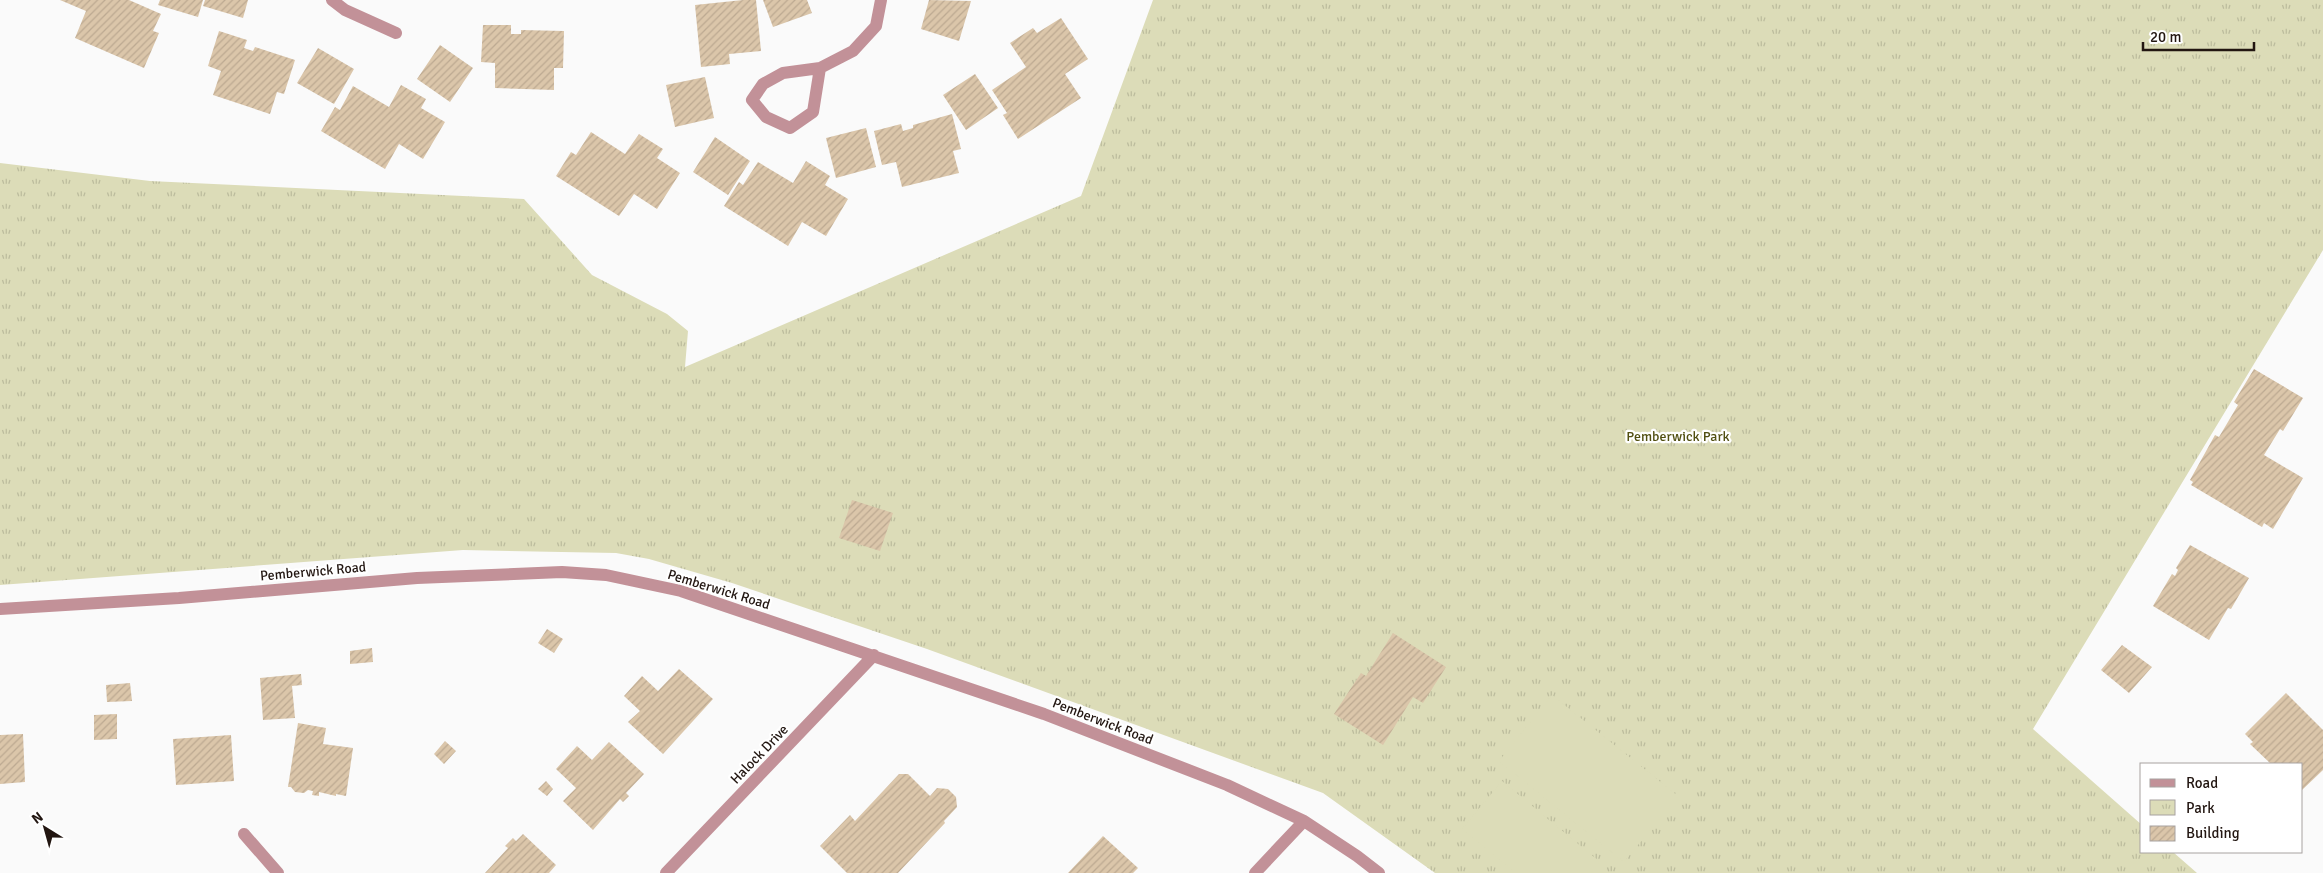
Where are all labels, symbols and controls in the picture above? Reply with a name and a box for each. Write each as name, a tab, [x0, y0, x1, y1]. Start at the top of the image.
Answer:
scale bar	[2143, 20, 2254, 52]
text: 20 m	[2150, 28, 2181, 46]
park label: Pemberwick Park	[1626, 428, 1730, 445]
street label: Pemberwick Road	[259, 558, 367, 585]
street label: Pemberwick Road	[666, 566, 772, 613]
street label: Pemberwick Road	[1050, 694, 1155, 748]
street label: Halock Drive	[727, 721, 792, 788]
legend	[2140, 763, 2303, 853]
text: Road	[2186, 774, 2218, 792]
text: Park	[2186, 799, 2215, 817]
north arrow	[20, 803, 70, 853]
text: N	[28, 808, 46, 828]
text: Building	[2186, 824, 2240, 842]

